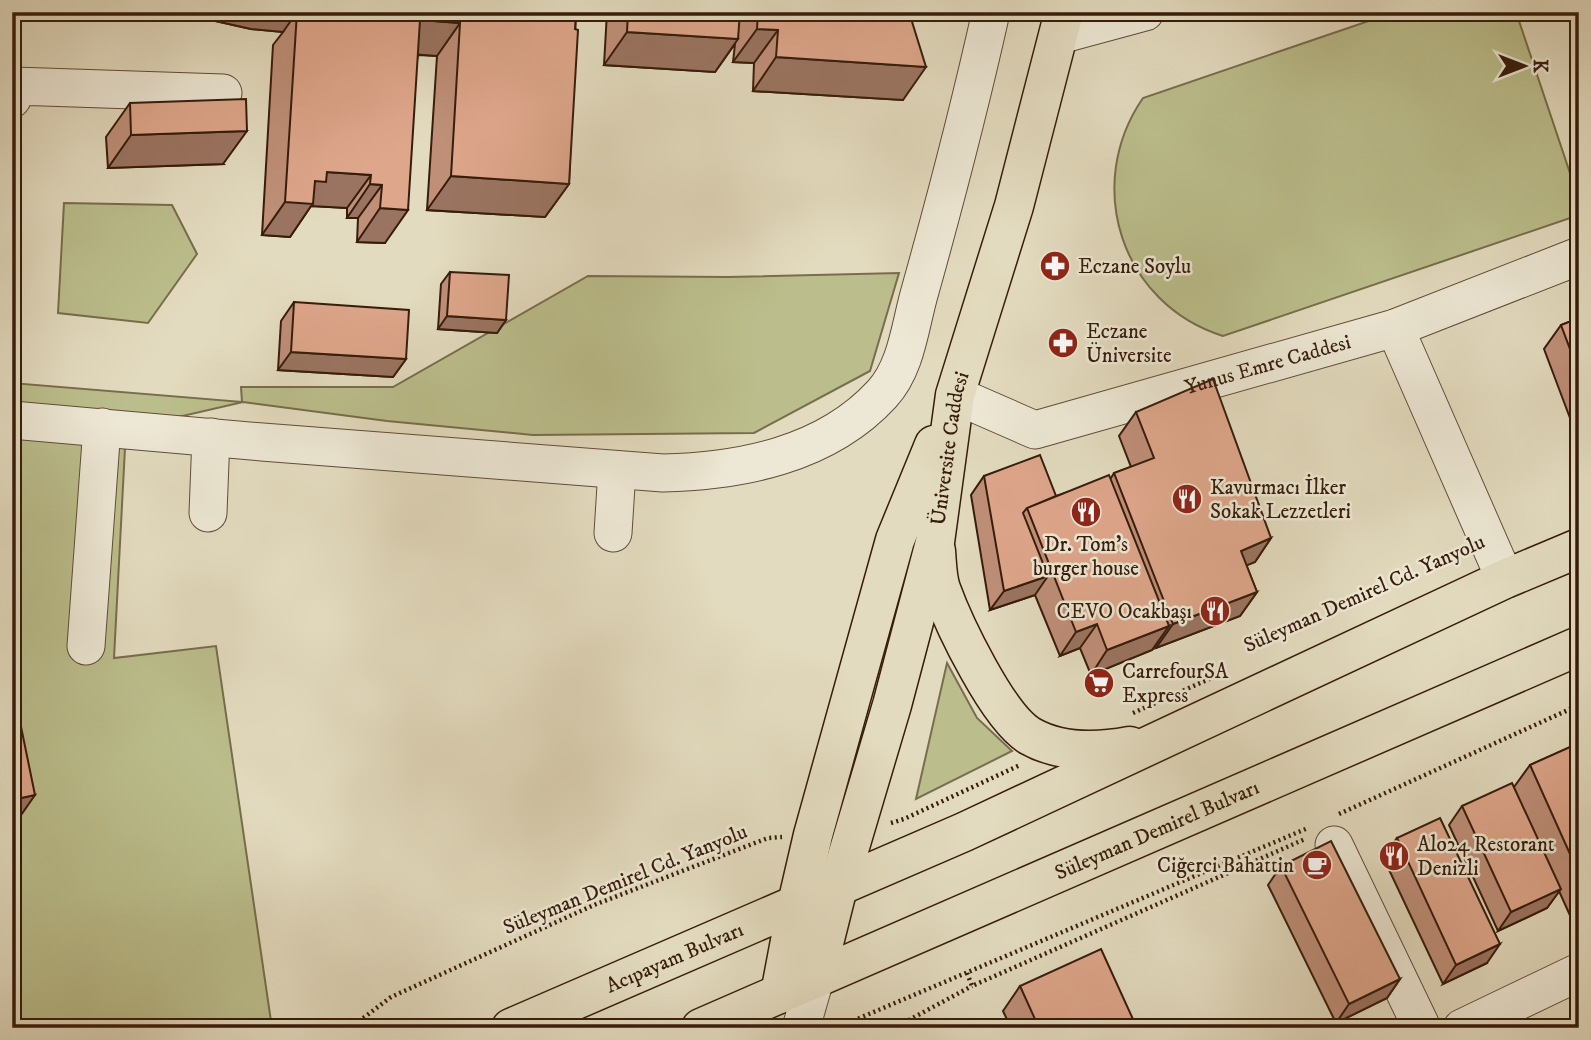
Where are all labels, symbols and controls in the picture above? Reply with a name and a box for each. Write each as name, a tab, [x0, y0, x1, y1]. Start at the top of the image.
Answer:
north arrow	[1490, 32, 1560, 102]
text: K	[1528, 59, 1551, 73]
pharmacy icon: Eczane Soylu	[1038, 249, 1072, 283]
place label: Eczane Soylu	[1078, 254, 1191, 280]
place label: Eczane Üniversite	[1086, 319, 1172, 369]
pharmacy icon: Eczane Üniversite	[1046, 326, 1080, 360]
street label: Yunus Emre Caddesi	[1182, 329, 1354, 401]
street label: Üniversite Caddesi	[924, 369, 976, 527]
place label: Kavurmacı İlker Sokak Lezzetleri	[1210, 474, 1351, 525]
restaurant icon: Kavurmacı İlker Sokak Lezzetleri	[1170, 482, 1204, 516]
restaurant icon: Dr. Tom’s burger house	[1069, 495, 1103, 529]
street label: Süleyman Demirel Cd. Yanyolu	[1240, 529, 1489, 659]
place label: Dr. Tom’s burger house	[1033, 532, 1139, 582]
restaurant icon: CEVO Ocakbaşı	[1198, 594, 1232, 628]
place label: CEVO Ocakbaşı	[1057, 599, 1192, 625]
place label: CarrefourSA Express	[1122, 659, 1229, 709]
supermarket icon: CarrefourSA Express	[1082, 666, 1116, 700]
street label: Süleyman Demirel Bulvarı	[1051, 775, 1263, 886]
street label: Süleyman Demirel Cd. Yanyolu	[499, 819, 751, 941]
place label: Alo24 Restorant Denizli	[1417, 832, 1555, 882]
restaurant icon: Alo24 Restorant Denizli	[1377, 839, 1411, 873]
cafe icon: Ciğerci Bahattin	[1300, 848, 1334, 882]
place label: Ciğerci Bahattin	[1157, 853, 1294, 879]
street label: Acıpayam Bulvarı	[602, 917, 748, 999]

